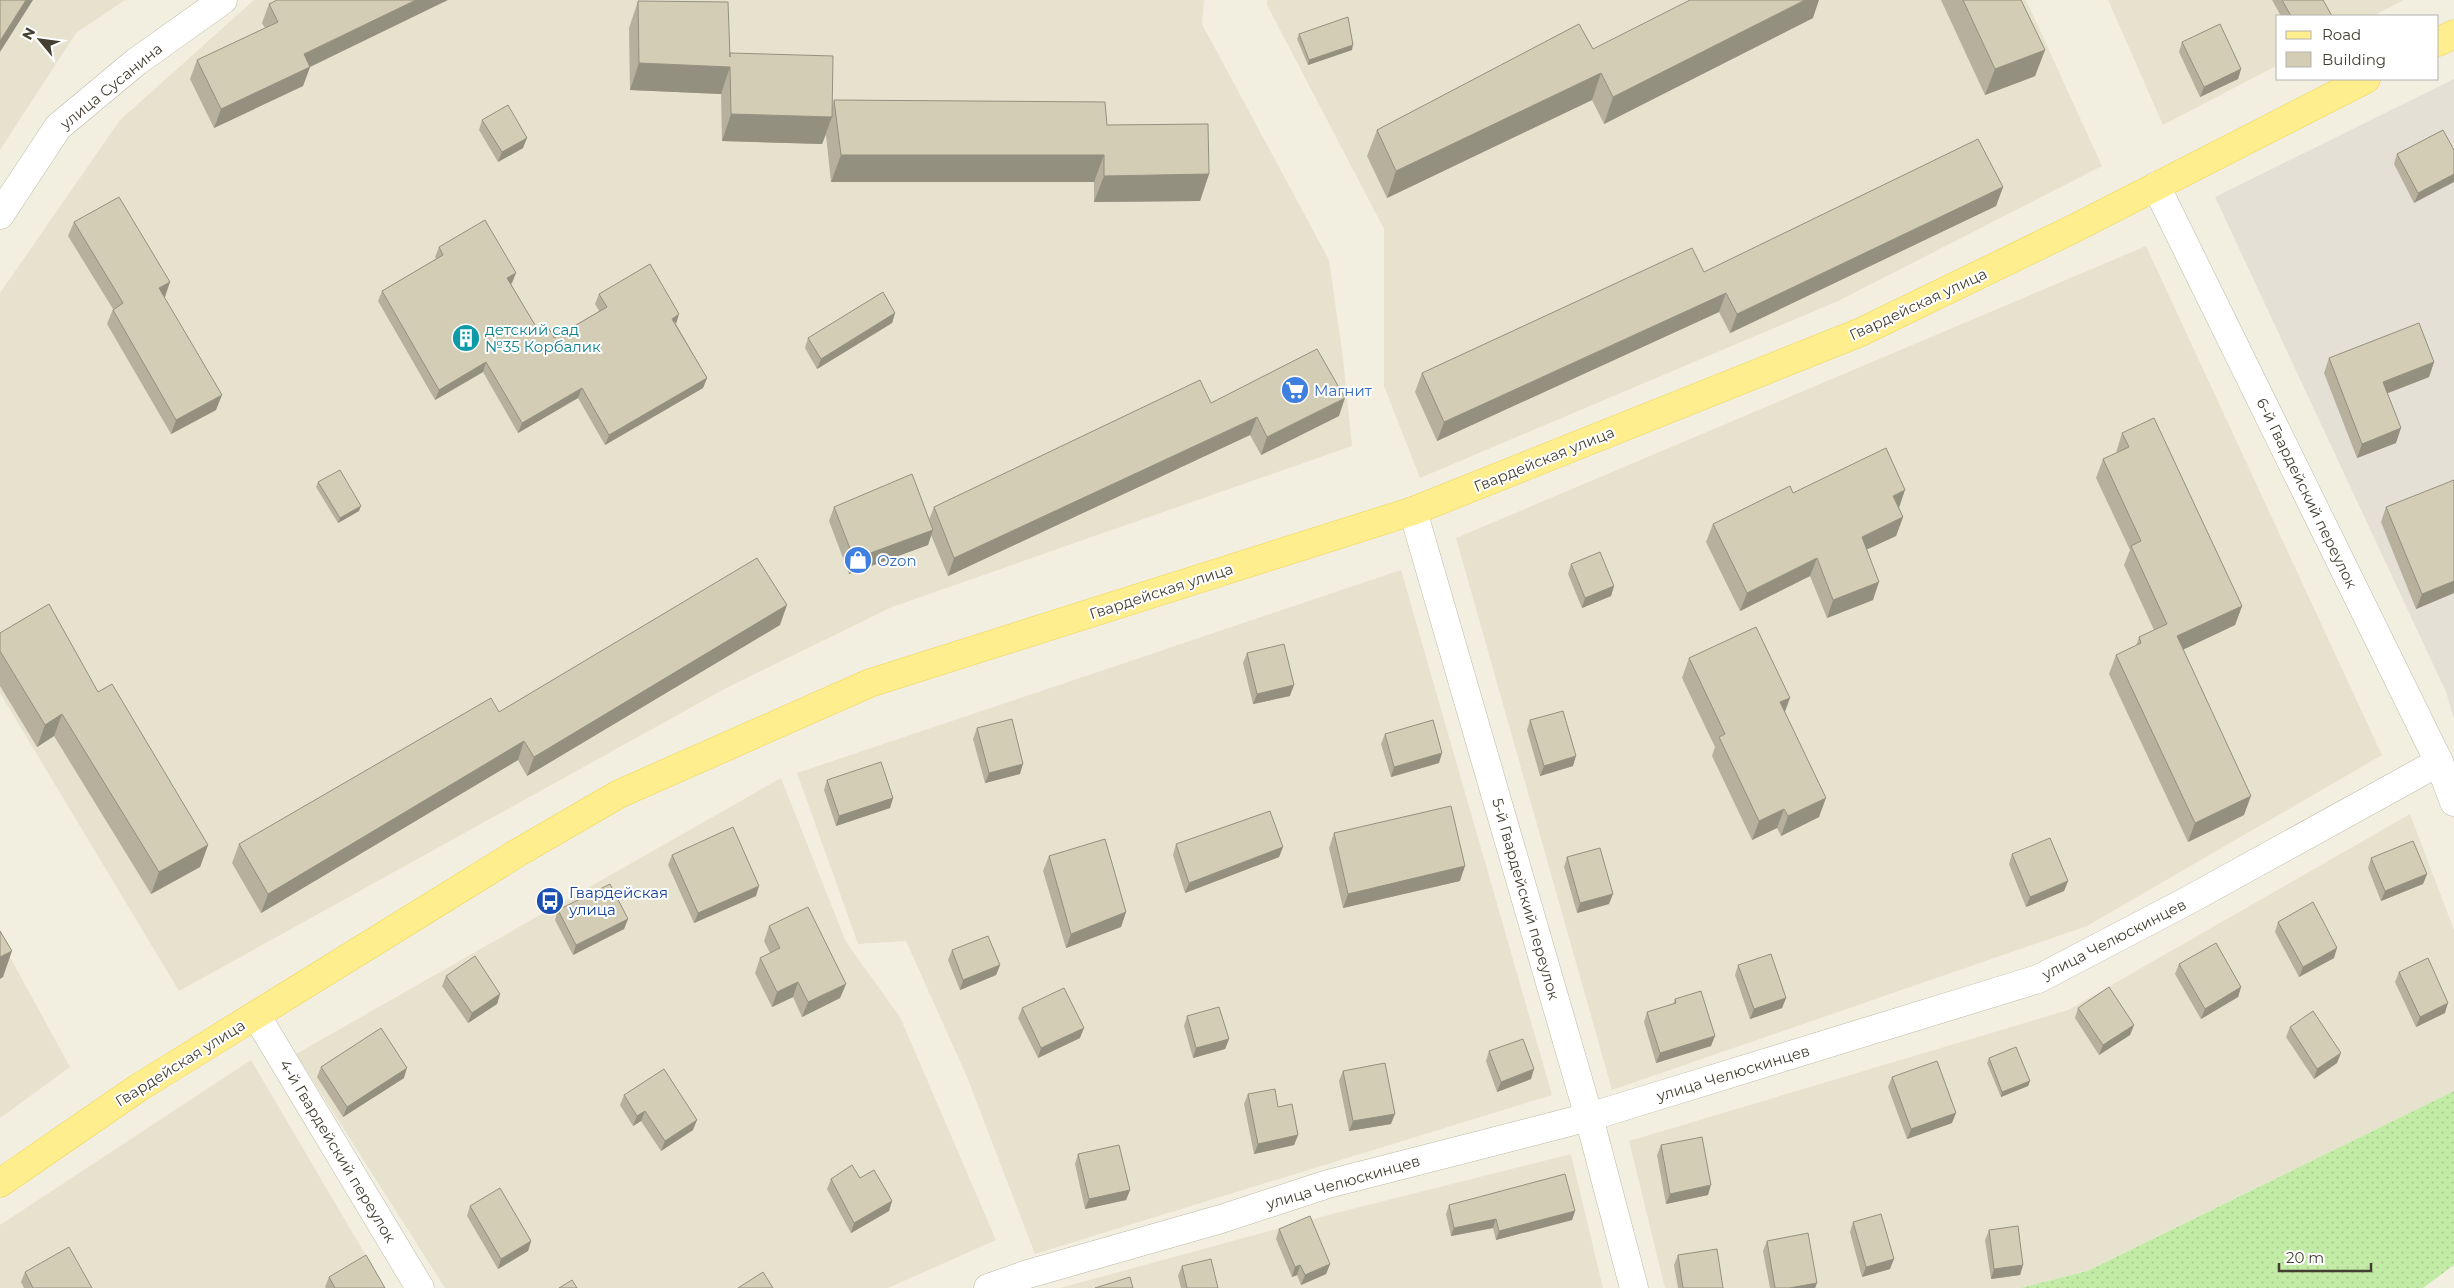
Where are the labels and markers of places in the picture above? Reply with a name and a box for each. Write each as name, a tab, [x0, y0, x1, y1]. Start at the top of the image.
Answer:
place label: детский сад №35 Корбалик	[485, 320, 601, 356]
building icon: детский сад №35 Корбалик	[451, 323, 481, 353]
supermarket icon: Магнит	[1280, 375, 1310, 405]
place label: Магнит	[1314, 381, 1373, 400]
shop icon: Ozon	[843, 545, 873, 575]
place label: Ozon	[877, 551, 917, 570]
place label: Гвардейская улица	[568, 883, 668, 919]
bus stop icon: Гвардейская улица	[535, 886, 565, 916]

